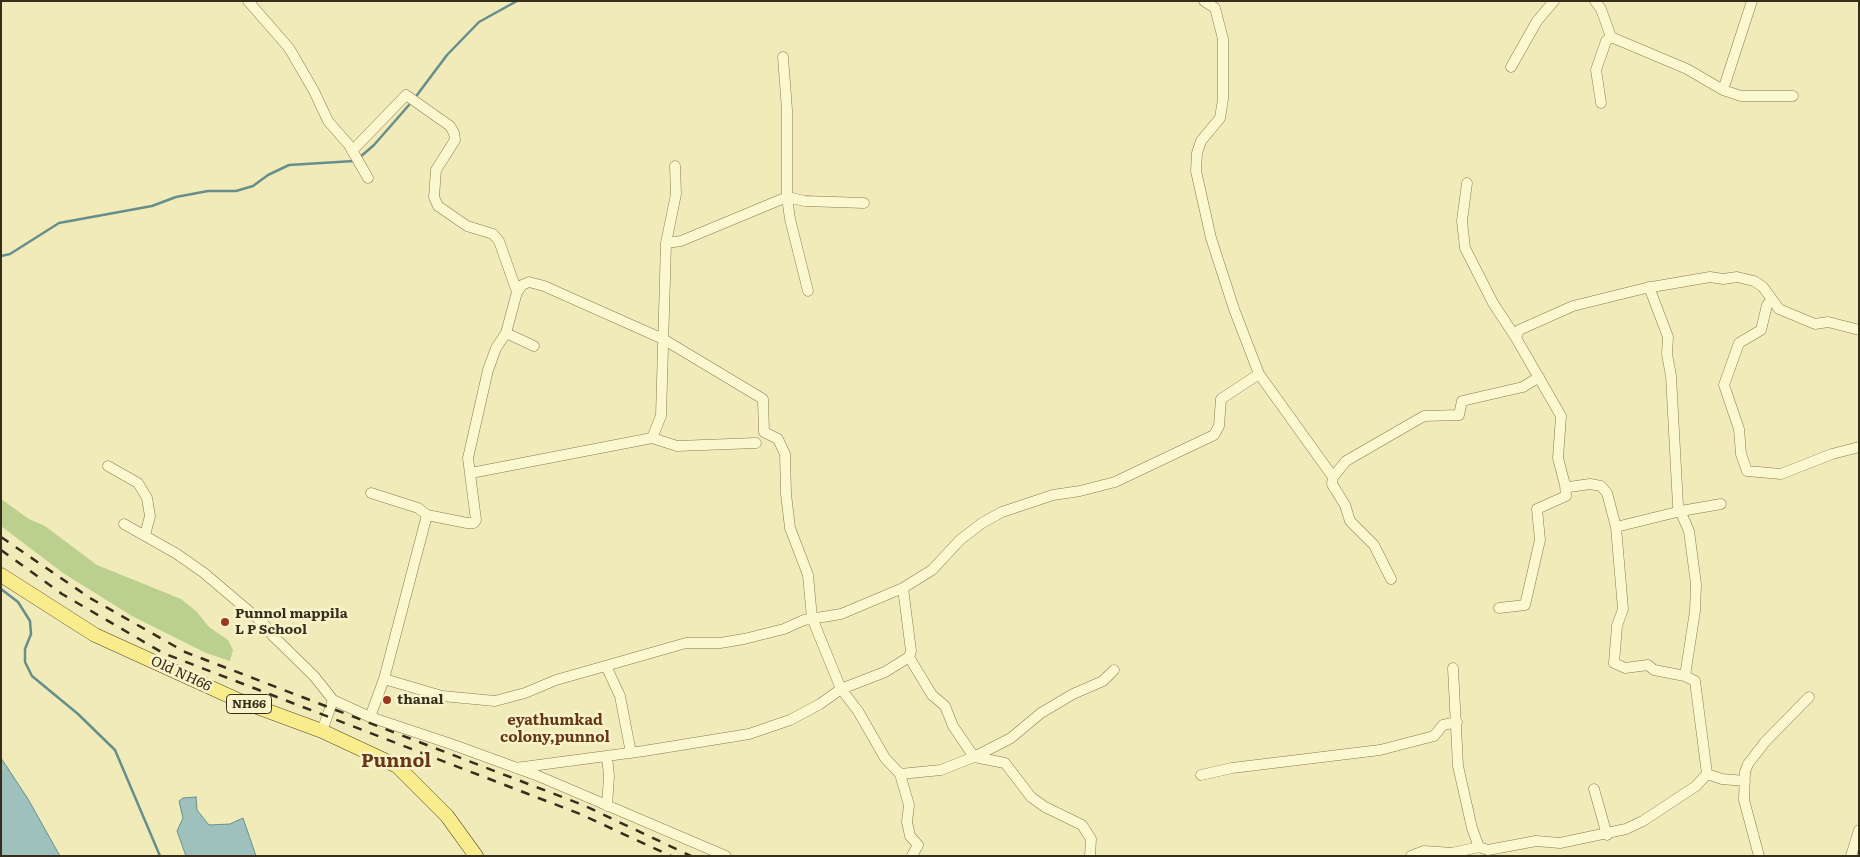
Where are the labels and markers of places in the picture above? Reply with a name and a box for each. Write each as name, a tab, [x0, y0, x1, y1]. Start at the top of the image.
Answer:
place label: Punnol mappila L P School	[235, 606, 348, 638]
marker: Punnol mappila L P School	[219, 616, 231, 628]
place label: thanal	[397, 692, 444, 708]
marker: thanal	[381, 694, 393, 706]

